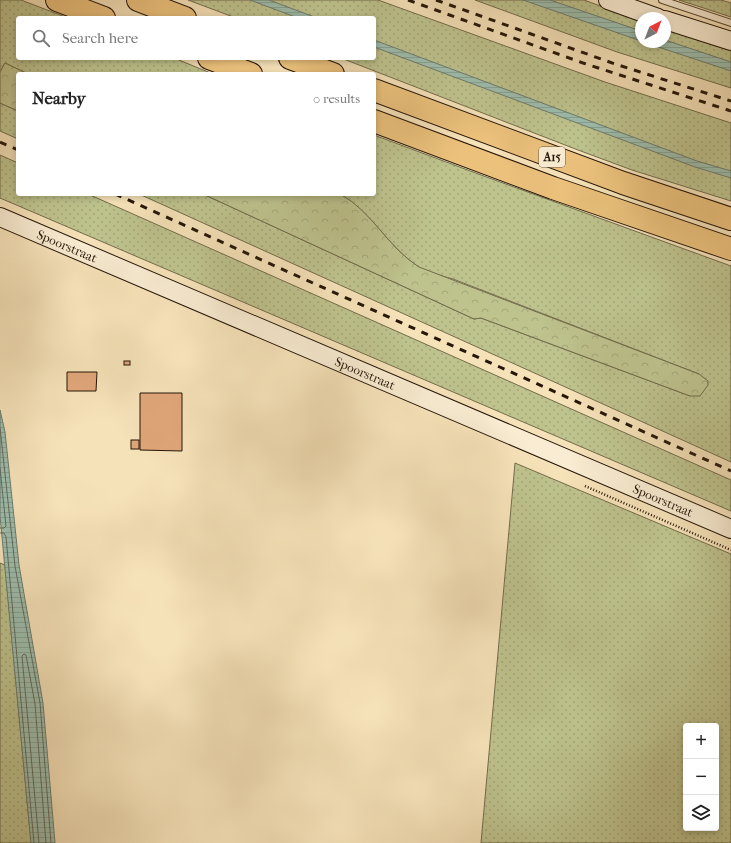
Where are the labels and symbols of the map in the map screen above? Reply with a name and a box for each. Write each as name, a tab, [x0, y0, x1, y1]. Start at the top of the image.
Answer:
north arrow	[635, 12, 671, 48]
road number: A15	[539, 147, 565, 167]
street label: Spoorstraat	[35, 227, 100, 266]
street label: Spoorstraat	[333, 354, 398, 393]
street label: Spoorstraat	[631, 481, 696, 520]

